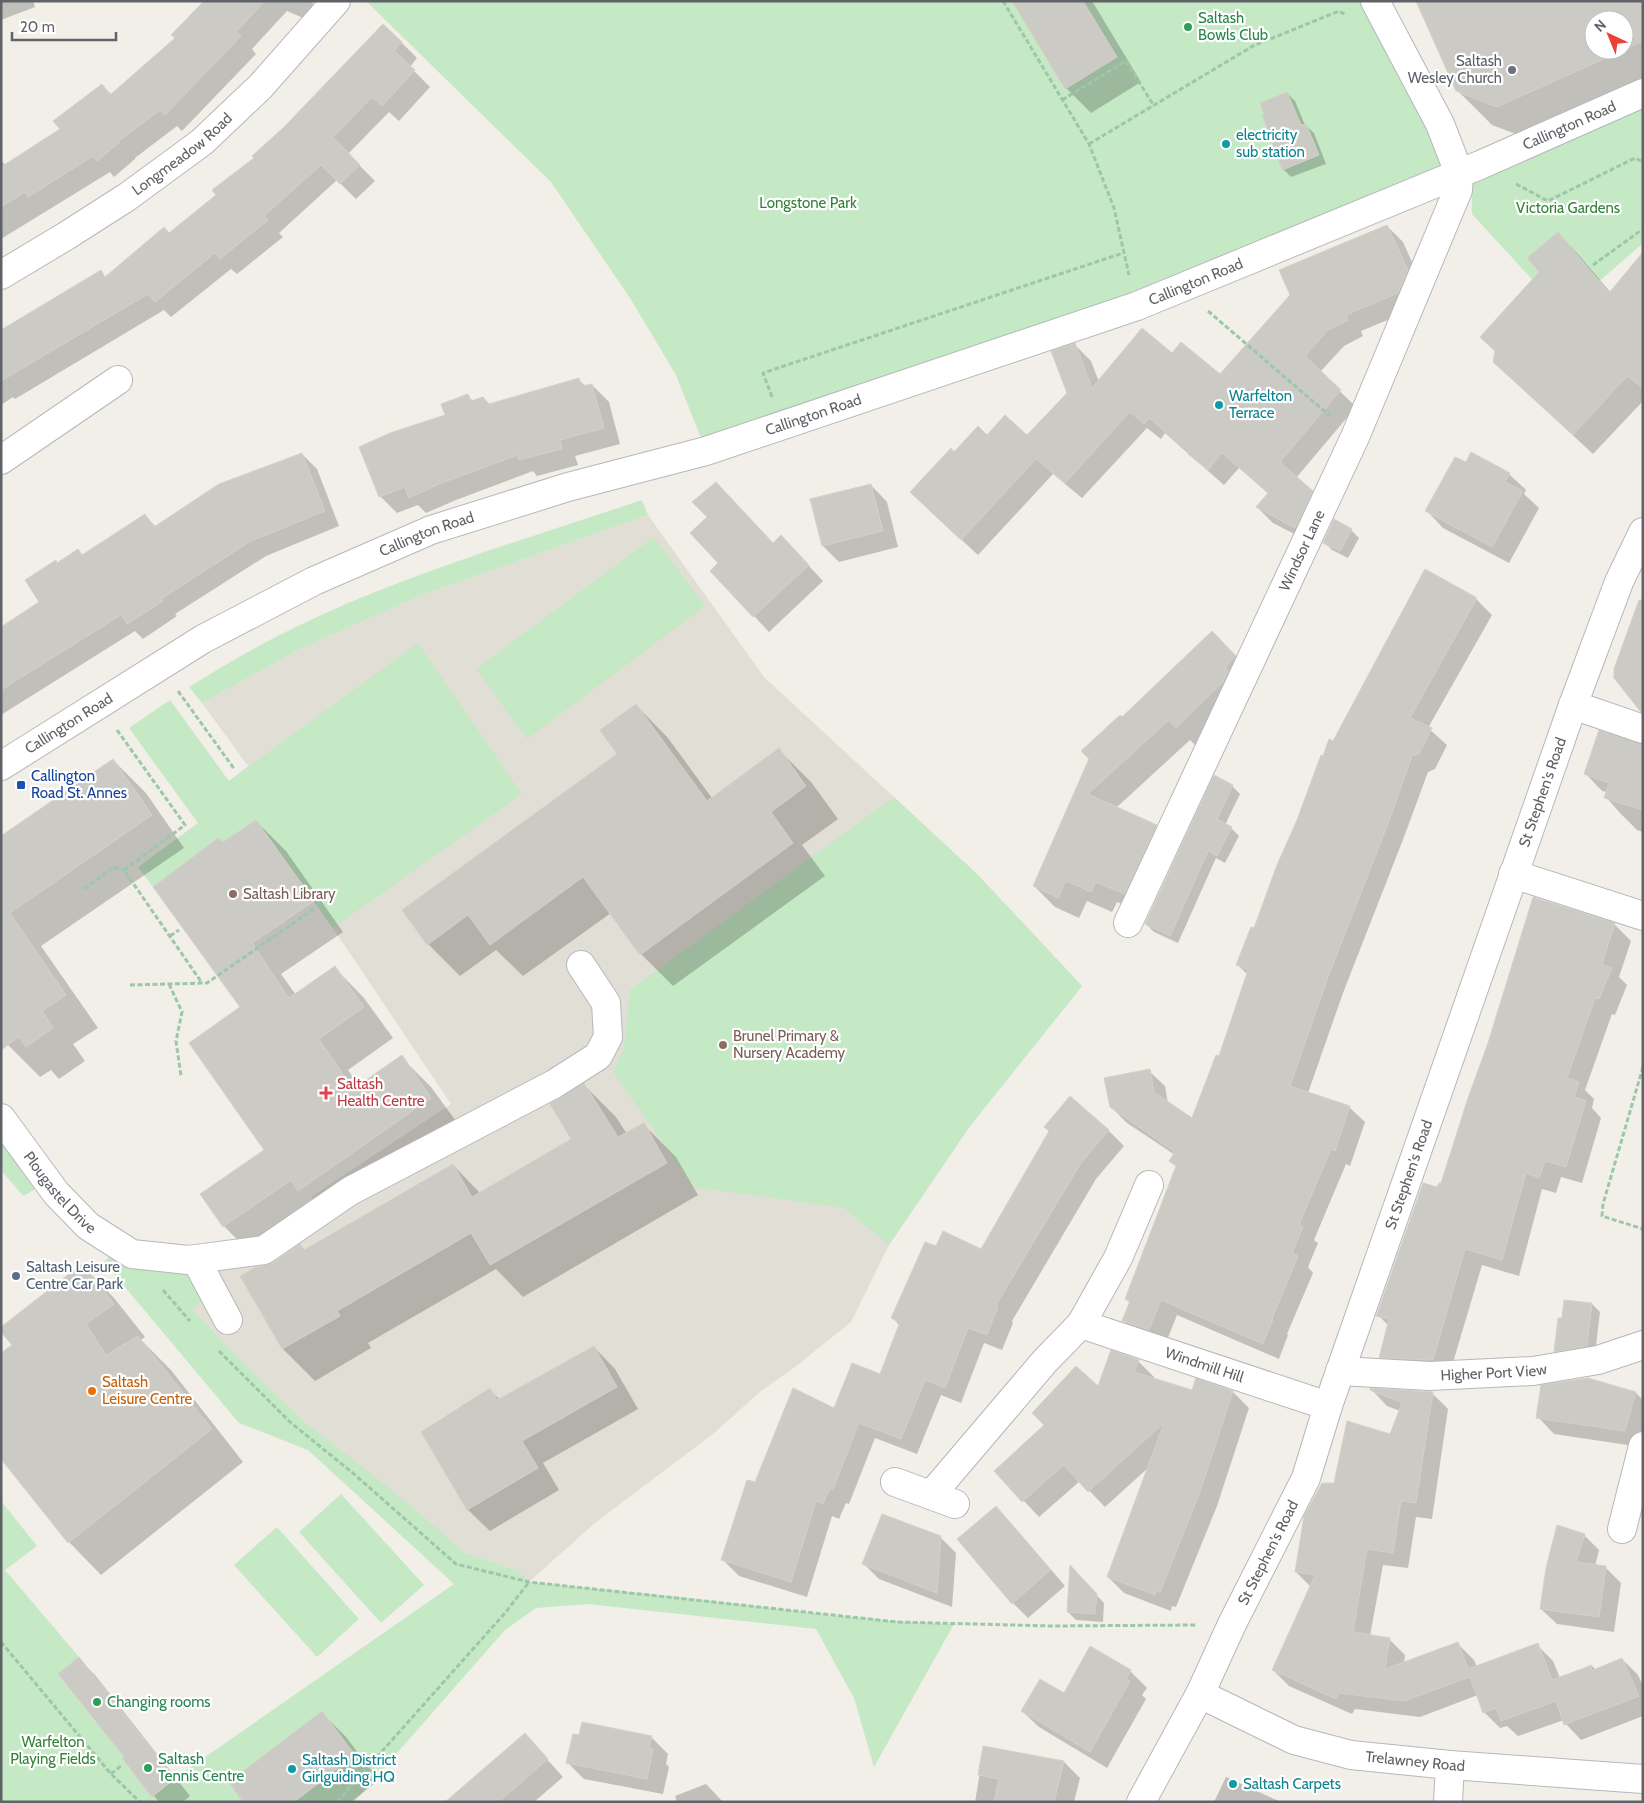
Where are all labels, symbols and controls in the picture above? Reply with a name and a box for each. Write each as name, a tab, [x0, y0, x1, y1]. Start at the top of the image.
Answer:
place label: Saltash Bowls Club	[1198, 9, 1268, 44]
scale bar	[12, 10, 116, 42]
north arrow	[1584, 10, 1634, 60]
text: N	[1590, 16, 1610, 36]
text: 20 m	[20, 18, 55, 36]
marker: Saltash Bowls Club	[1182, 21, 1194, 33]
place label: Saltash Wesley Church	[1408, 52, 1502, 87]
marker: Saltash Wesley Church	[1506, 64, 1518, 76]
street label: Callington Road	[1520, 97, 1619, 154]
street label: Longmeadow Road	[128, 109, 236, 199]
place label: electricity sub station	[1236, 126, 1305, 161]
marker: electricity sub station	[1220, 138, 1232, 150]
park label: Longstone Park	[759, 194, 857, 212]
park label: Victoria Gardens	[1516, 199, 1620, 217]
street label: Callington Road	[1146, 254, 1246, 309]
place label: Warfelton Terrace	[1229, 387, 1292, 422]
street label: Callington Road	[763, 390, 864, 439]
marker: Warfelton Terrace	[1213, 399, 1225, 411]
street label: Windsor Lane	[1275, 507, 1329, 594]
street label: Callington Road	[376, 508, 476, 560]
street label: Callington Road	[22, 689, 116, 758]
street label: St Stephen's Road	[1515, 735, 1570, 850]
place label: Callington Road St. Annes	[31, 767, 127, 802]
marker: Callington Road St. Annes	[15, 779, 27, 791]
place label: Saltash Library	[243, 885, 336, 903]
marker: Saltash Library	[227, 888, 239, 900]
place label: Brunel Primary & Nursery Academy	[733, 1027, 846, 1062]
marker: Brunel Primary & Nursery Academy	[717, 1039, 729, 1051]
place label: Saltash Health Centre	[337, 1075, 425, 1110]
marker: Saltash Health Centre	[319, 1086, 333, 1100]
street label: St Stephen's Road	[1381, 1117, 1436, 1232]
street label: Plougastel Drive	[20, 1148, 99, 1238]
place label: Saltash Leisure Centre Car Park	[26, 1258, 123, 1293]
marker: Saltash Leisure Centre Car Park	[10, 1270, 22, 1282]
street label: Windmill Hill	[1163, 1344, 1246, 1386]
street label: Higher Port View	[1440, 1360, 1548, 1384]
place label: Saltash Leisure Centre	[102, 1373, 192, 1408]
marker: Saltash Leisure Centre	[86, 1385, 98, 1397]
street label: St Stephen's Road	[1234, 1497, 1302, 1608]
place label: Changing rooms	[107, 1693, 211, 1711]
marker: Changing rooms	[91, 1696, 103, 1708]
park label: Warfelton Playing Fields	[10, 1733, 96, 1768]
street label: Trelawney Road	[1365, 1748, 1465, 1775]
place label: Saltash Tennis Centre	[158, 1750, 245, 1785]
place label: Saltash District Girlguiding HQ	[302, 1751, 396, 1786]
marker: Saltash Tennis Centre	[142, 1762, 154, 1774]
marker: Saltash District Girlguiding HQ	[286, 1763, 298, 1775]
place label: Saltash Carpets	[1243, 1775, 1341, 1793]
marker: Saltash Carpets	[1227, 1778, 1239, 1790]

